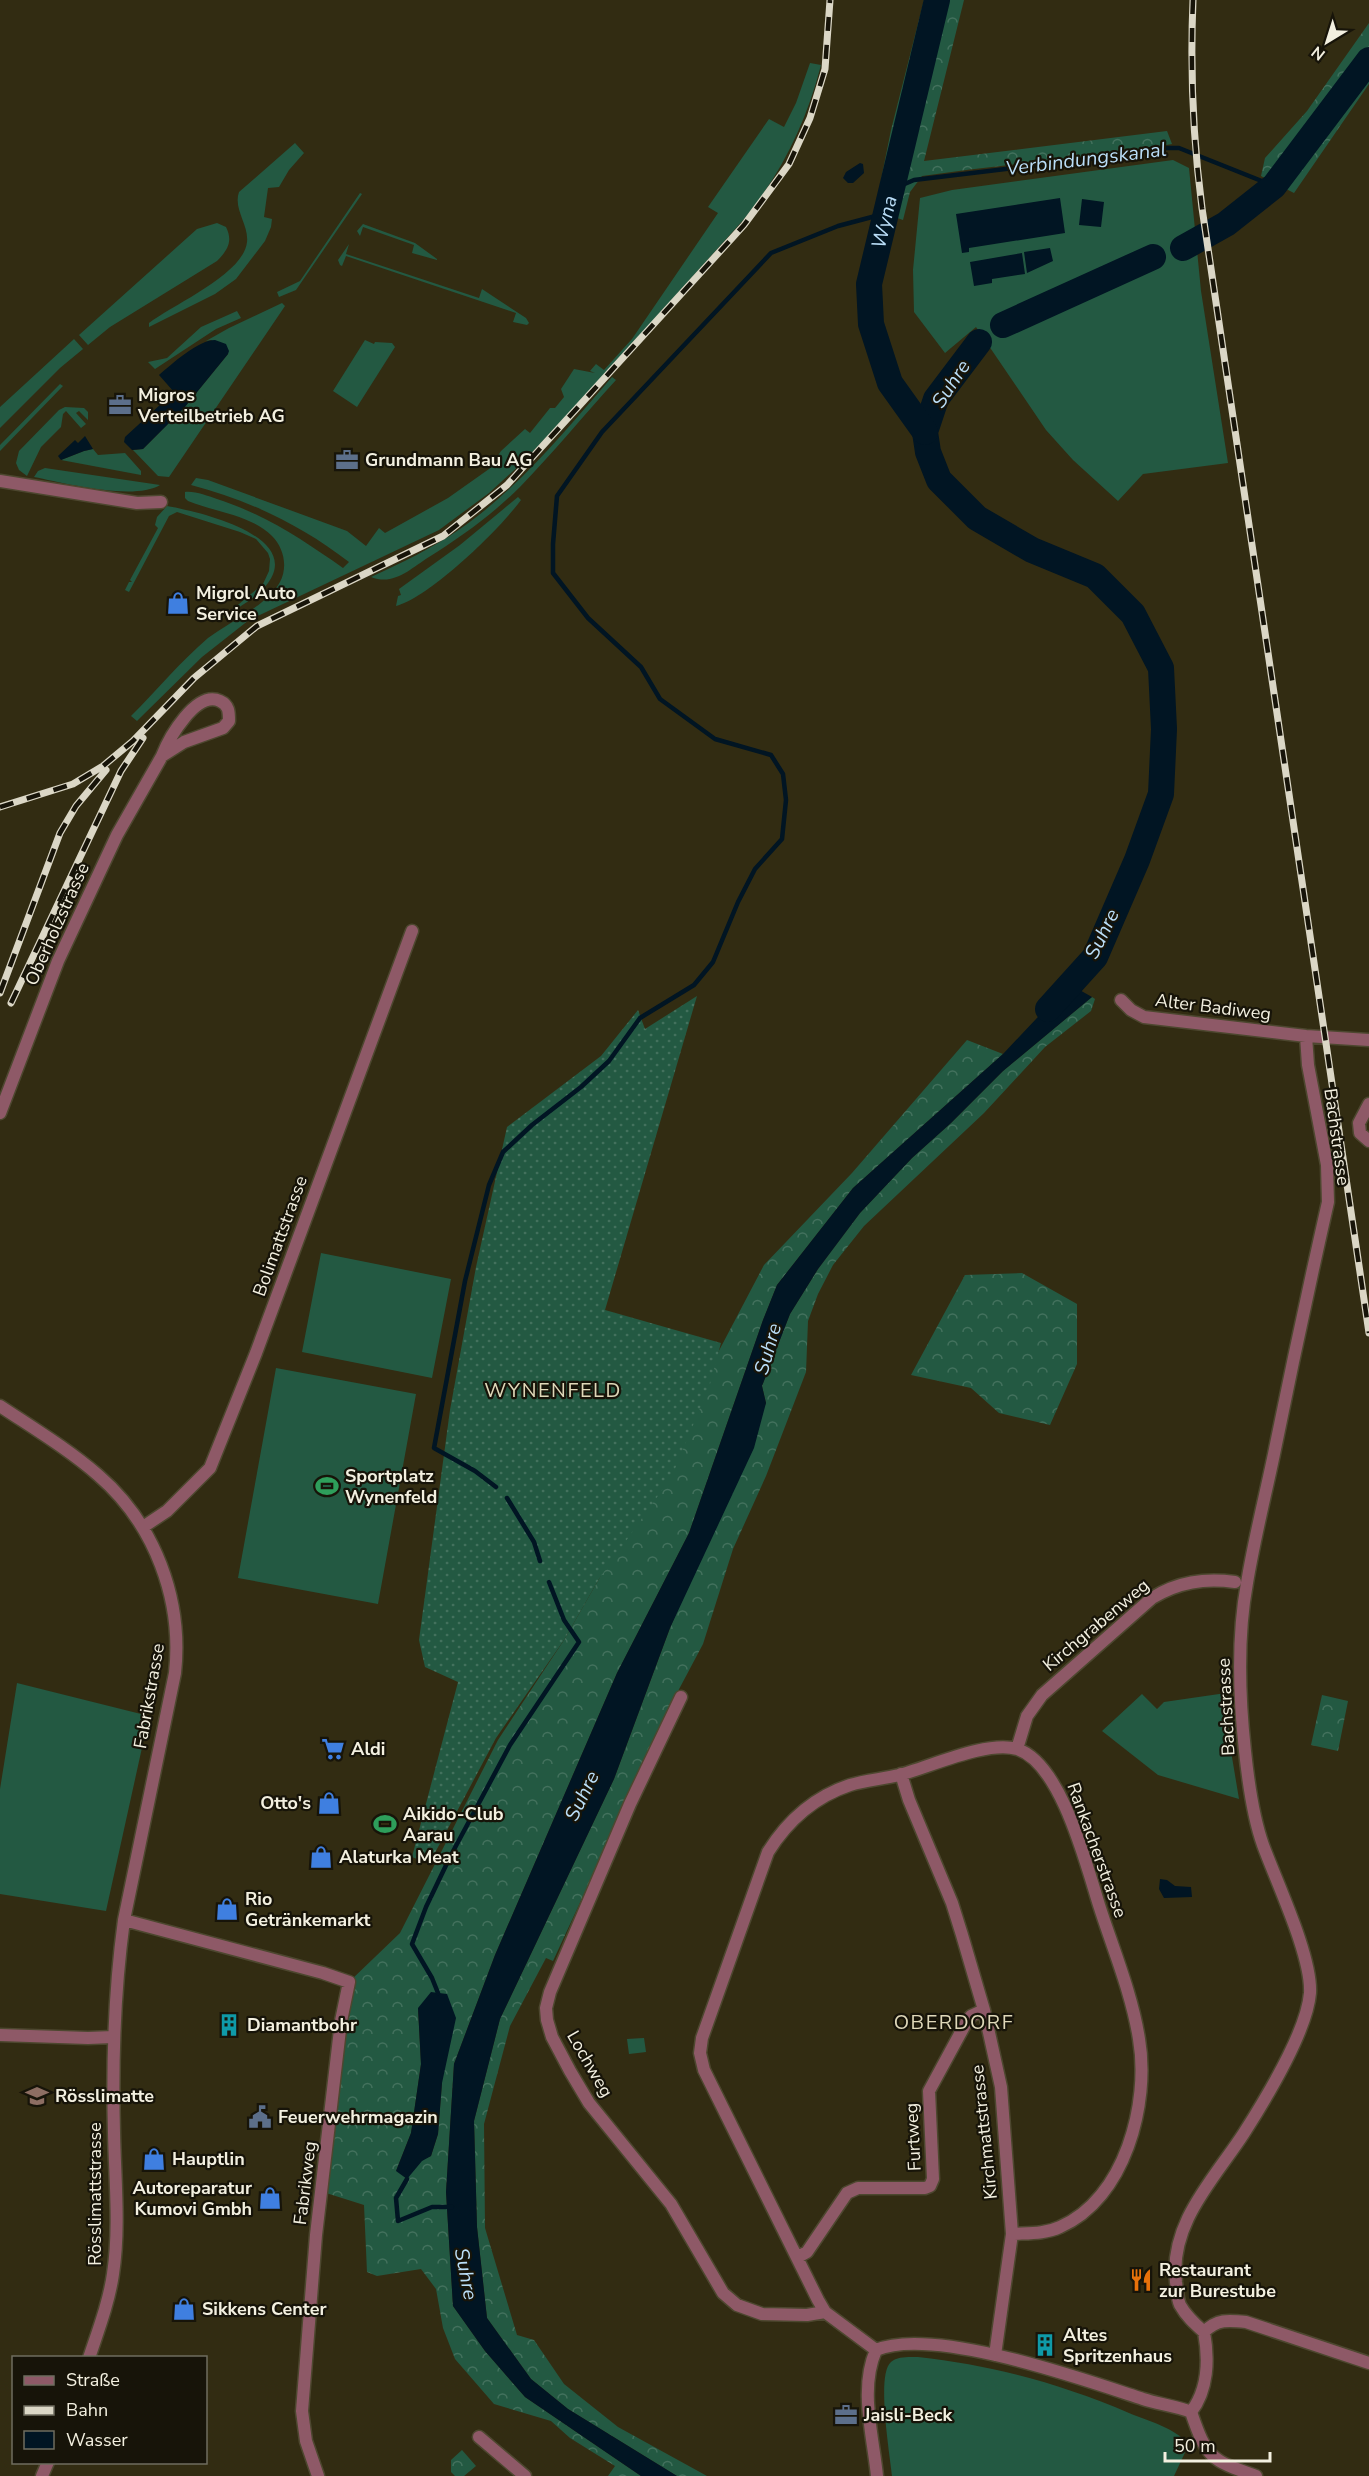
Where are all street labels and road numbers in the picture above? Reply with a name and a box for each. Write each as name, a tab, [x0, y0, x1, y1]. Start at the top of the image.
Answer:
street label: Oberholzstrasse	[19, 859, 95, 989]
street label: Alter Badiweg	[1154, 988, 1272, 1026]
street label: Bachstrasse	[1318, 1087, 1356, 1187]
street label: Bolimattstrasse	[247, 1172, 313, 1300]
street label: Kirchgrabenweg	[1038, 1573, 1154, 1677]
street label: Fabrikstrasse	[128, 1641, 170, 1751]
street label: Bachstrasse	[1211, 1657, 1241, 1757]
street label: Rankacherstrasse	[1061, 1779, 1133, 1921]
street label: Lochweg	[561, 2026, 619, 2102]
street label: Kirchmattstrasse	[965, 2063, 1003, 2201]
street label: Furtweg	[899, 2102, 927, 2172]
street label: Rösslimattstrasse	[83, 2122, 107, 2266]
street label: Fabrikweg	[288, 2140, 322, 2226]

